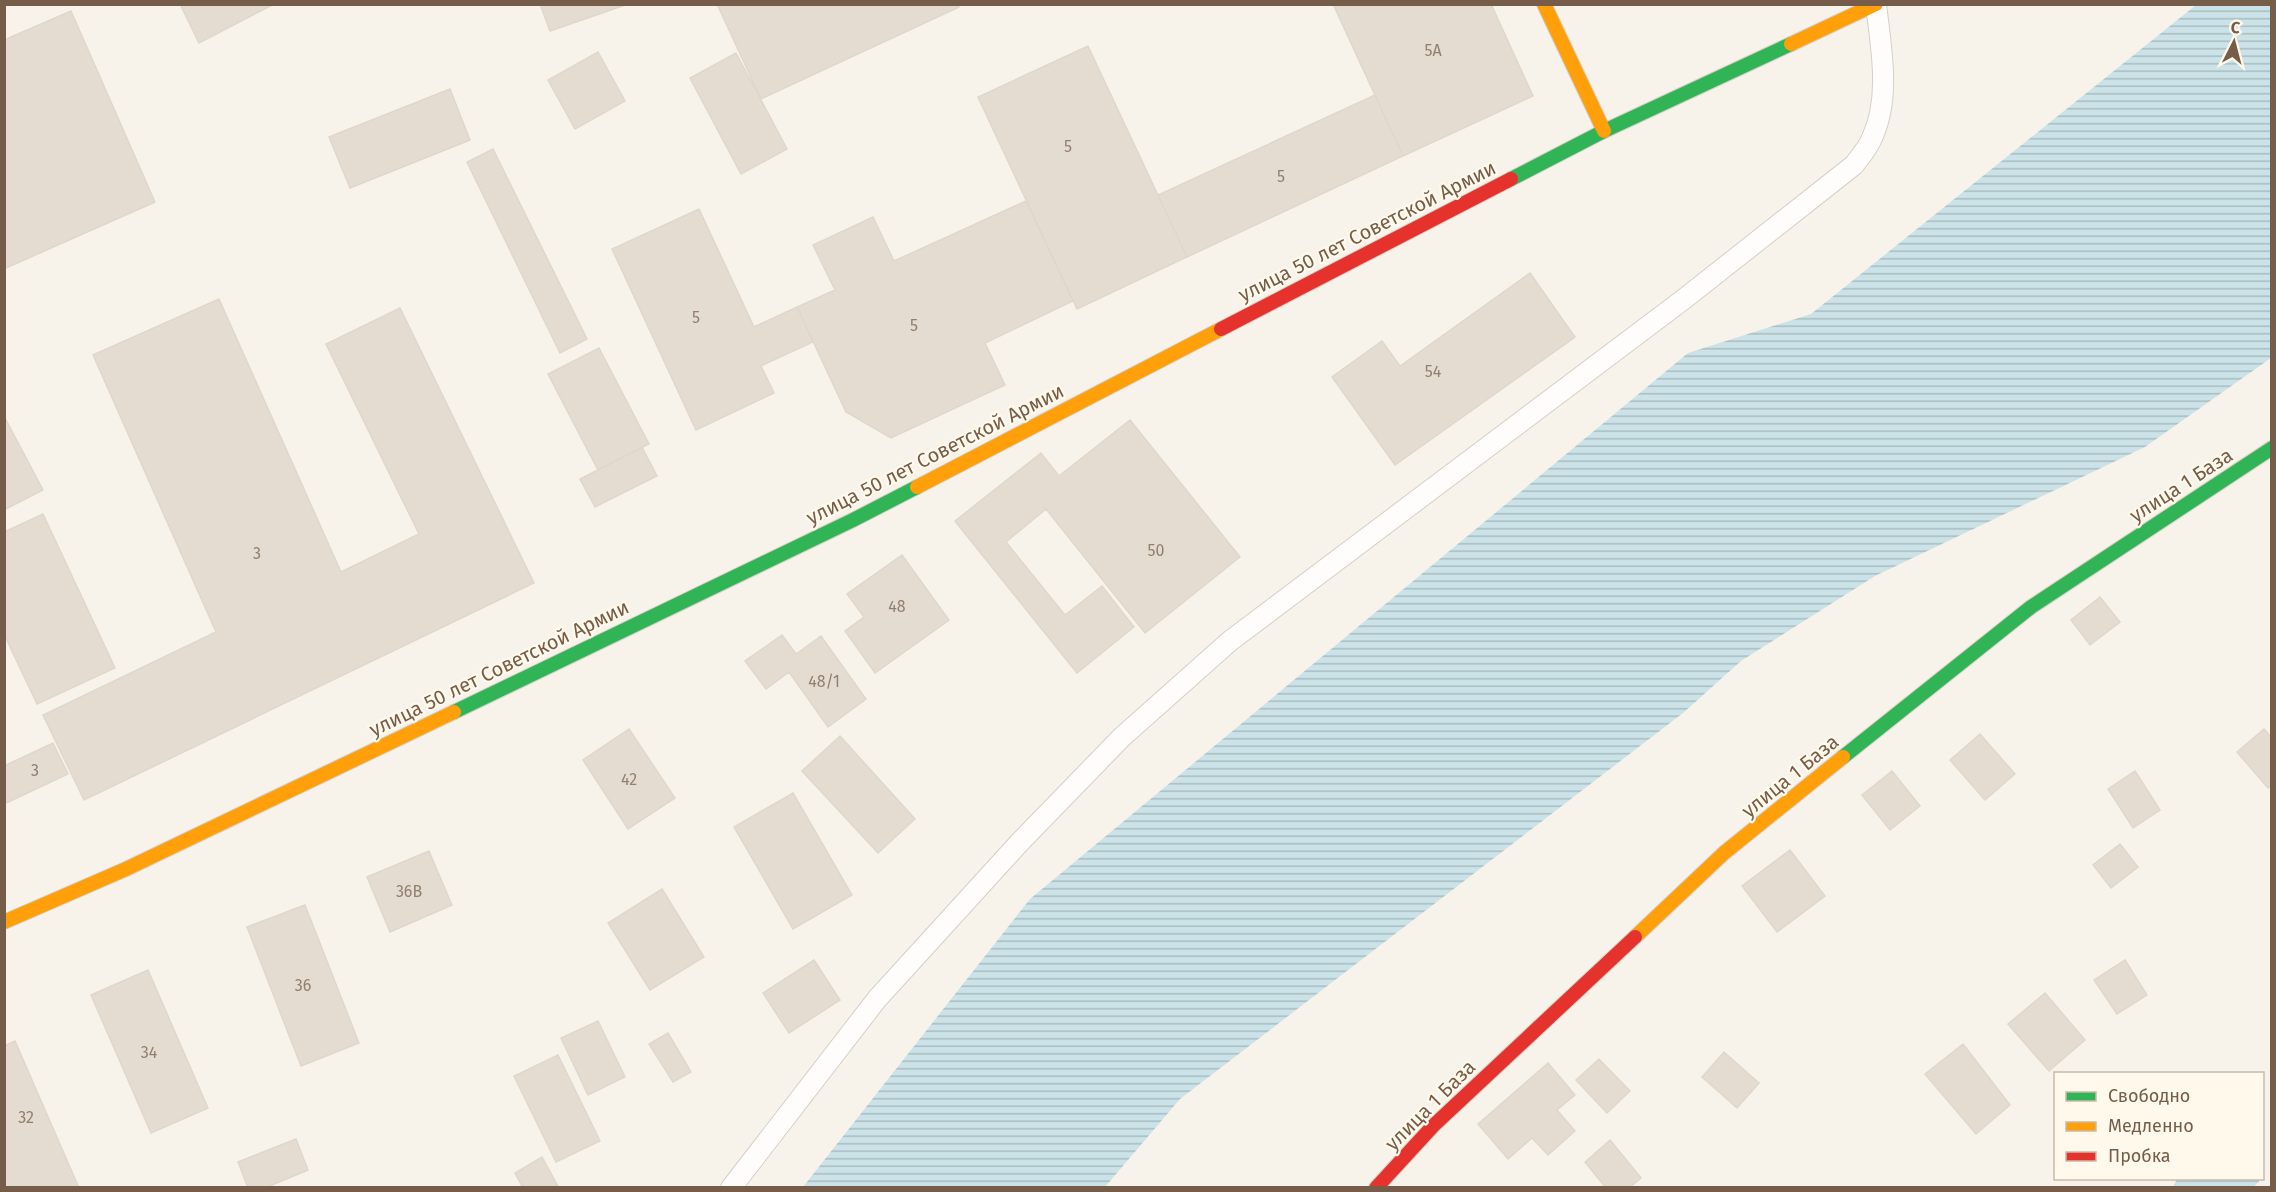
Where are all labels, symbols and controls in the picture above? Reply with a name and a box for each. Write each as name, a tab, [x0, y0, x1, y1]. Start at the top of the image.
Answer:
north arrow	[2204, 12, 2264, 72]
text: С	[2230, 18, 2242, 38]
house number: 5А	[1424, 41, 1442, 60]
house number: 5	[1064, 137, 1072, 156]
street label: улица 50 лет Советской Армии	[1234, 155, 1500, 307]
house number: 5	[1277, 167, 1285, 186]
house number: 5	[692, 308, 700, 327]
house number: 5	[910, 316, 918, 335]
house number: 54	[1425, 362, 1442, 381]
street label: улица 50 лет Советской Армии	[802, 378, 1068, 530]
street label: улица 1 База	[2125, 443, 2237, 527]
house number: 50	[1148, 541, 1165, 560]
house number: 3	[253, 544, 261, 563]
street label: улица 50 лет Советской Армии	[365, 595, 633, 741]
house number: 48	[888, 597, 906, 616]
house number: 48/1	[808, 672, 840, 691]
street label: улица 1 База	[1737, 730, 1843, 822]
house number: 3	[31, 761, 39, 780]
house number: 42	[621, 770, 637, 789]
house number: 36В	[396, 882, 422, 901]
house number: 36	[295, 976, 311, 995]
house number: 34	[141, 1043, 158, 1062]
street label: улица 1 База	[1380, 1055, 1480, 1155]
legend	[2054, 1072, 2264, 1180]
text: Свободно	[2108, 1085, 2190, 1107]
house number: 32	[18, 1108, 34, 1127]
text: Медленно	[2108, 1115, 2194, 1137]
text: Пробка	[2108, 1145, 2171, 1167]

